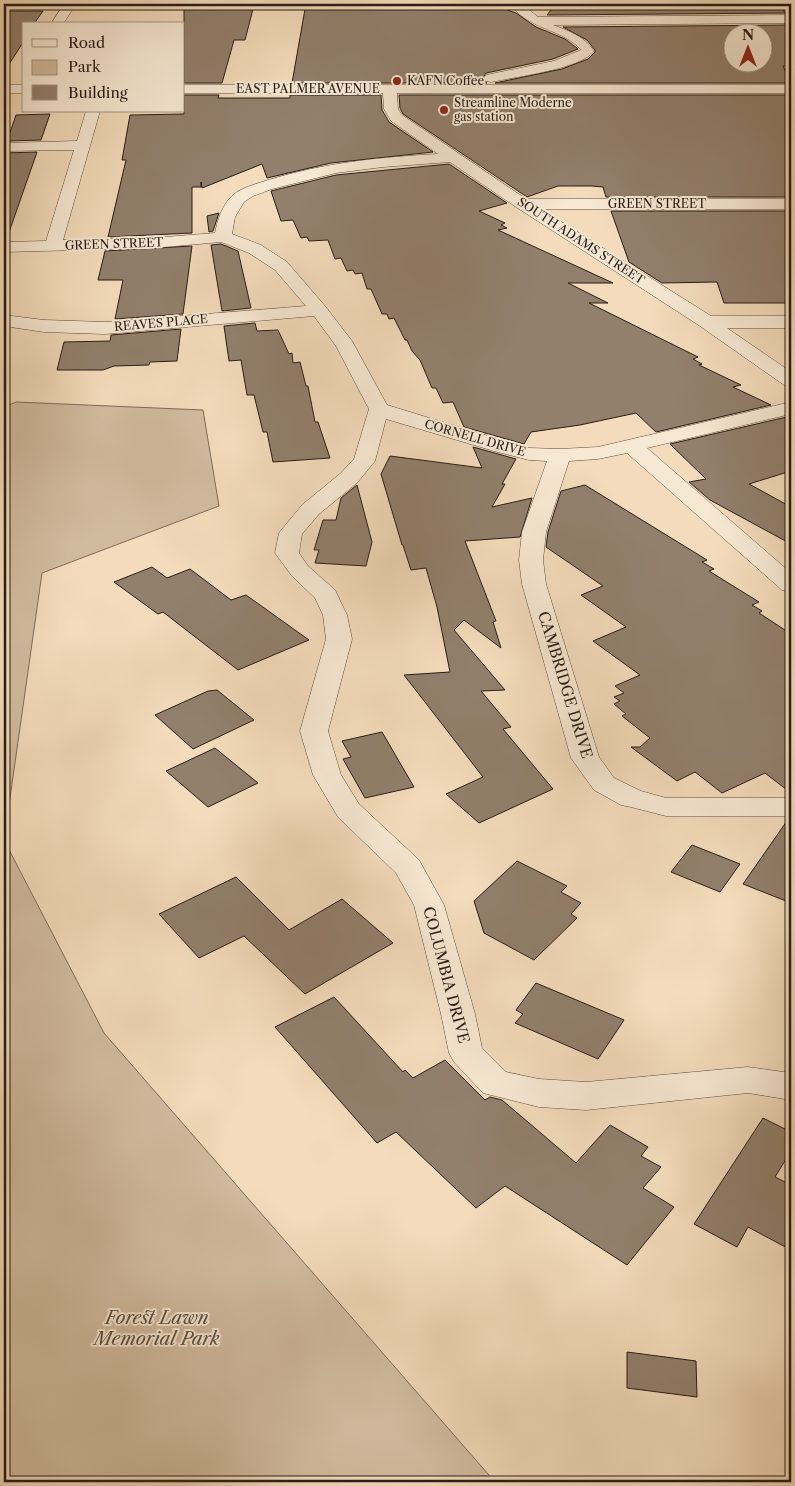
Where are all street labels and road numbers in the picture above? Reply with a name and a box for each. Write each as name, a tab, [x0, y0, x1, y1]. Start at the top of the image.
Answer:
street label: EAST PALMER AVENUE	[236, 81, 380, 96]
street label: SOUTH ADAMS STREET	[515, 194, 648, 287]
street label: GREEN STREET	[608, 196, 706, 211]
street label: GREEN STREET	[64, 234, 164, 253]
street label: REAVES PLACE	[113, 311, 208, 334]
street label: CORNELL DRIVE	[423, 416, 527, 459]
street label: CAMBRIDGE DRIVE	[534, 609, 597, 761]
street label: COLUMBIA DRIVE	[419, 904, 474, 1045]

